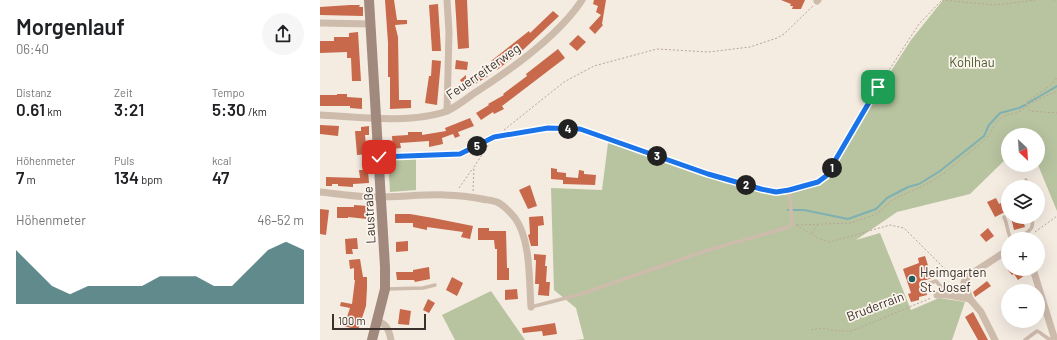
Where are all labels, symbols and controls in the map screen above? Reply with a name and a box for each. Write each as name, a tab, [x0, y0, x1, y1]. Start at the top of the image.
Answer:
text: Morgenlauf	[16, 13, 125, 39]
button: share	[262, 13, 304, 55]
street label: Feuerreiterweg	[443, 39, 523, 102]
text: 06:40	[16, 41, 49, 57]
park label: Kohlhau	[949, 54, 995, 70]
pin	[861, 70, 895, 104]
icon: arrive	[867, 76, 889, 98]
text: Distanz	[16, 86, 51, 99]
text: Zeit	[114, 86, 133, 99]
text: Tempo	[212, 86, 244, 99]
text: 0.61	[16, 99, 45, 119]
text: 3:21	[114, 99, 144, 119]
text: 5:30	[212, 99, 246, 119]
text: km	[45, 105, 62, 118]
text: /km	[246, 105, 267, 118]
pin: 4	[558, 119, 578, 139]
text: 4	[565, 122, 571, 135]
north arrow	[1001, 128, 1045, 172]
map controls	[1001, 128, 1045, 328]
pin: 5	[467, 136, 487, 156]
text: 5	[474, 139, 480, 152]
pin	[362, 140, 396, 174]
icon: check	[368, 146, 390, 168]
pin: 3	[647, 146, 667, 166]
text: 3	[654, 149, 660, 162]
text: Höhenmeter	[16, 154, 75, 167]
text: Puls	[114, 154, 134, 167]
text: kcal	[212, 154, 231, 167]
pin: 1	[822, 158, 842, 178]
text: 1	[830, 161, 834, 174]
text: 7	[16, 167, 24, 187]
text: 134	[114, 167, 139, 187]
text: 47	[212, 167, 229, 187]
text: m	[24, 173, 36, 186]
text: bpm	[139, 173, 162, 186]
pin: 2	[736, 175, 756, 195]
text: 2	[743, 178, 749, 191]
button: layers	[1001, 180, 1045, 224]
street label: Laustraße	[360, 186, 378, 244]
text: Höhenmeter	[16, 212, 86, 228]
text: 46–52 m	[257, 212, 304, 228]
button: +	[1001, 232, 1045, 276]
place label: Heimgarten St. Josef	[920, 264, 986, 295]
marker: Heimgarten St. Josef	[907, 274, 917, 284]
button: −	[1001, 284, 1045, 328]
street label: Bruderrain	[844, 288, 906, 324]
scale bar	[332, 312, 426, 331]
text: 100 m	[338, 314, 366, 327]

